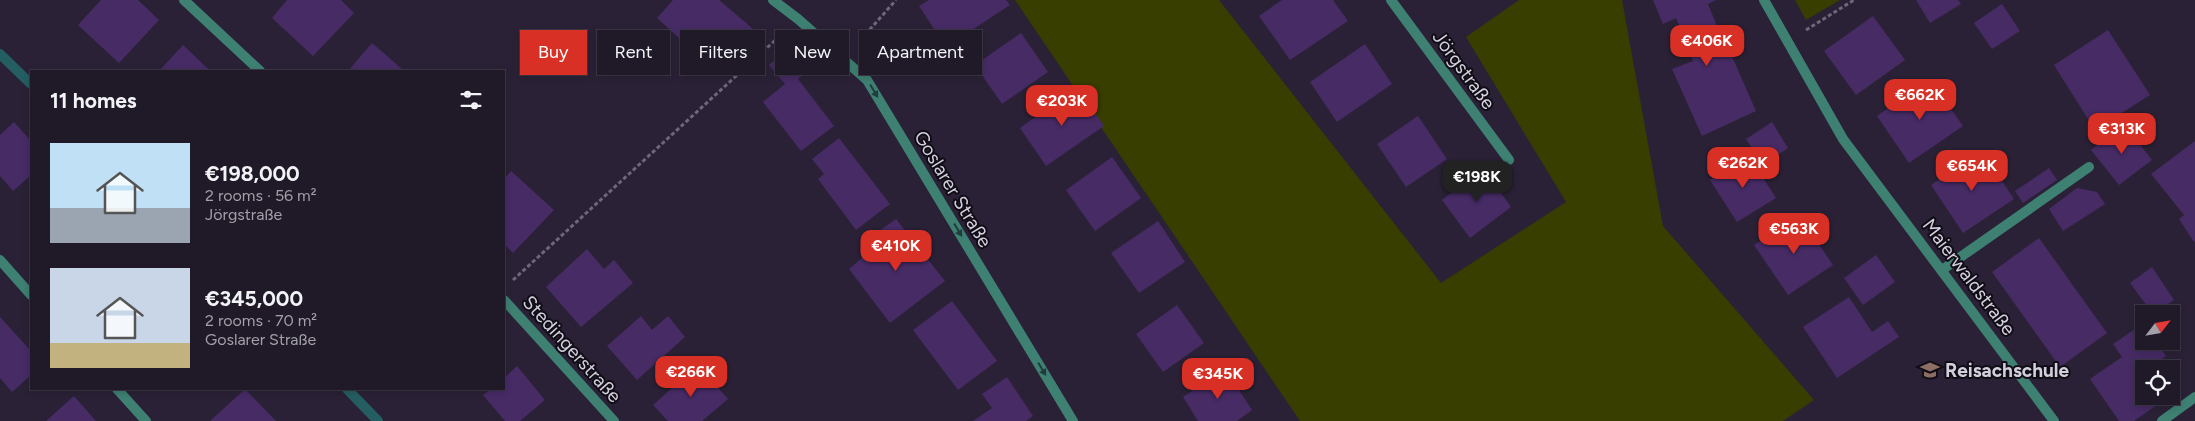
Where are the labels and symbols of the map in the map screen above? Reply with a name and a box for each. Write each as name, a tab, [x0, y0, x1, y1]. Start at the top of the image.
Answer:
pin: €406K	[1672, 24, 1742, 67]
street label: Jörgstraße	[1428, 26, 1500, 114]
pin: €662K	[1885, 78, 1955, 121]
pin: €203K	[1027, 84, 1097, 127]
one-way arrow	[869, 85, 878, 98]
pin: €313K	[2087, 112, 2157, 155]
street label: Goslarer Straße	[909, 126, 997, 252]
pin: €262K	[1708, 146, 1778, 189]
pin: €654K	[1937, 150, 2007, 192]
pin: €198K	[1442, 160, 1512, 203]
pin: €563K	[1759, 212, 1829, 255]
street label: Maierwaldstraße	[1918, 214, 2020, 340]
one-way arrow	[953, 224, 962, 237]
pin: €410K	[861, 230, 931, 272]
street label: Stedingerstraße	[518, 291, 626, 407]
north arrow	[2135, 305, 2180, 350]
pin: €266K	[656, 356, 726, 398]
pin: €345K	[1183, 358, 1253, 400]
school or university icon: Reisachschule	[1919, 359, 1941, 381]
place label: Reisachschule	[1945, 359, 2069, 382]
one-way arrow	[1037, 363, 1046, 376]

